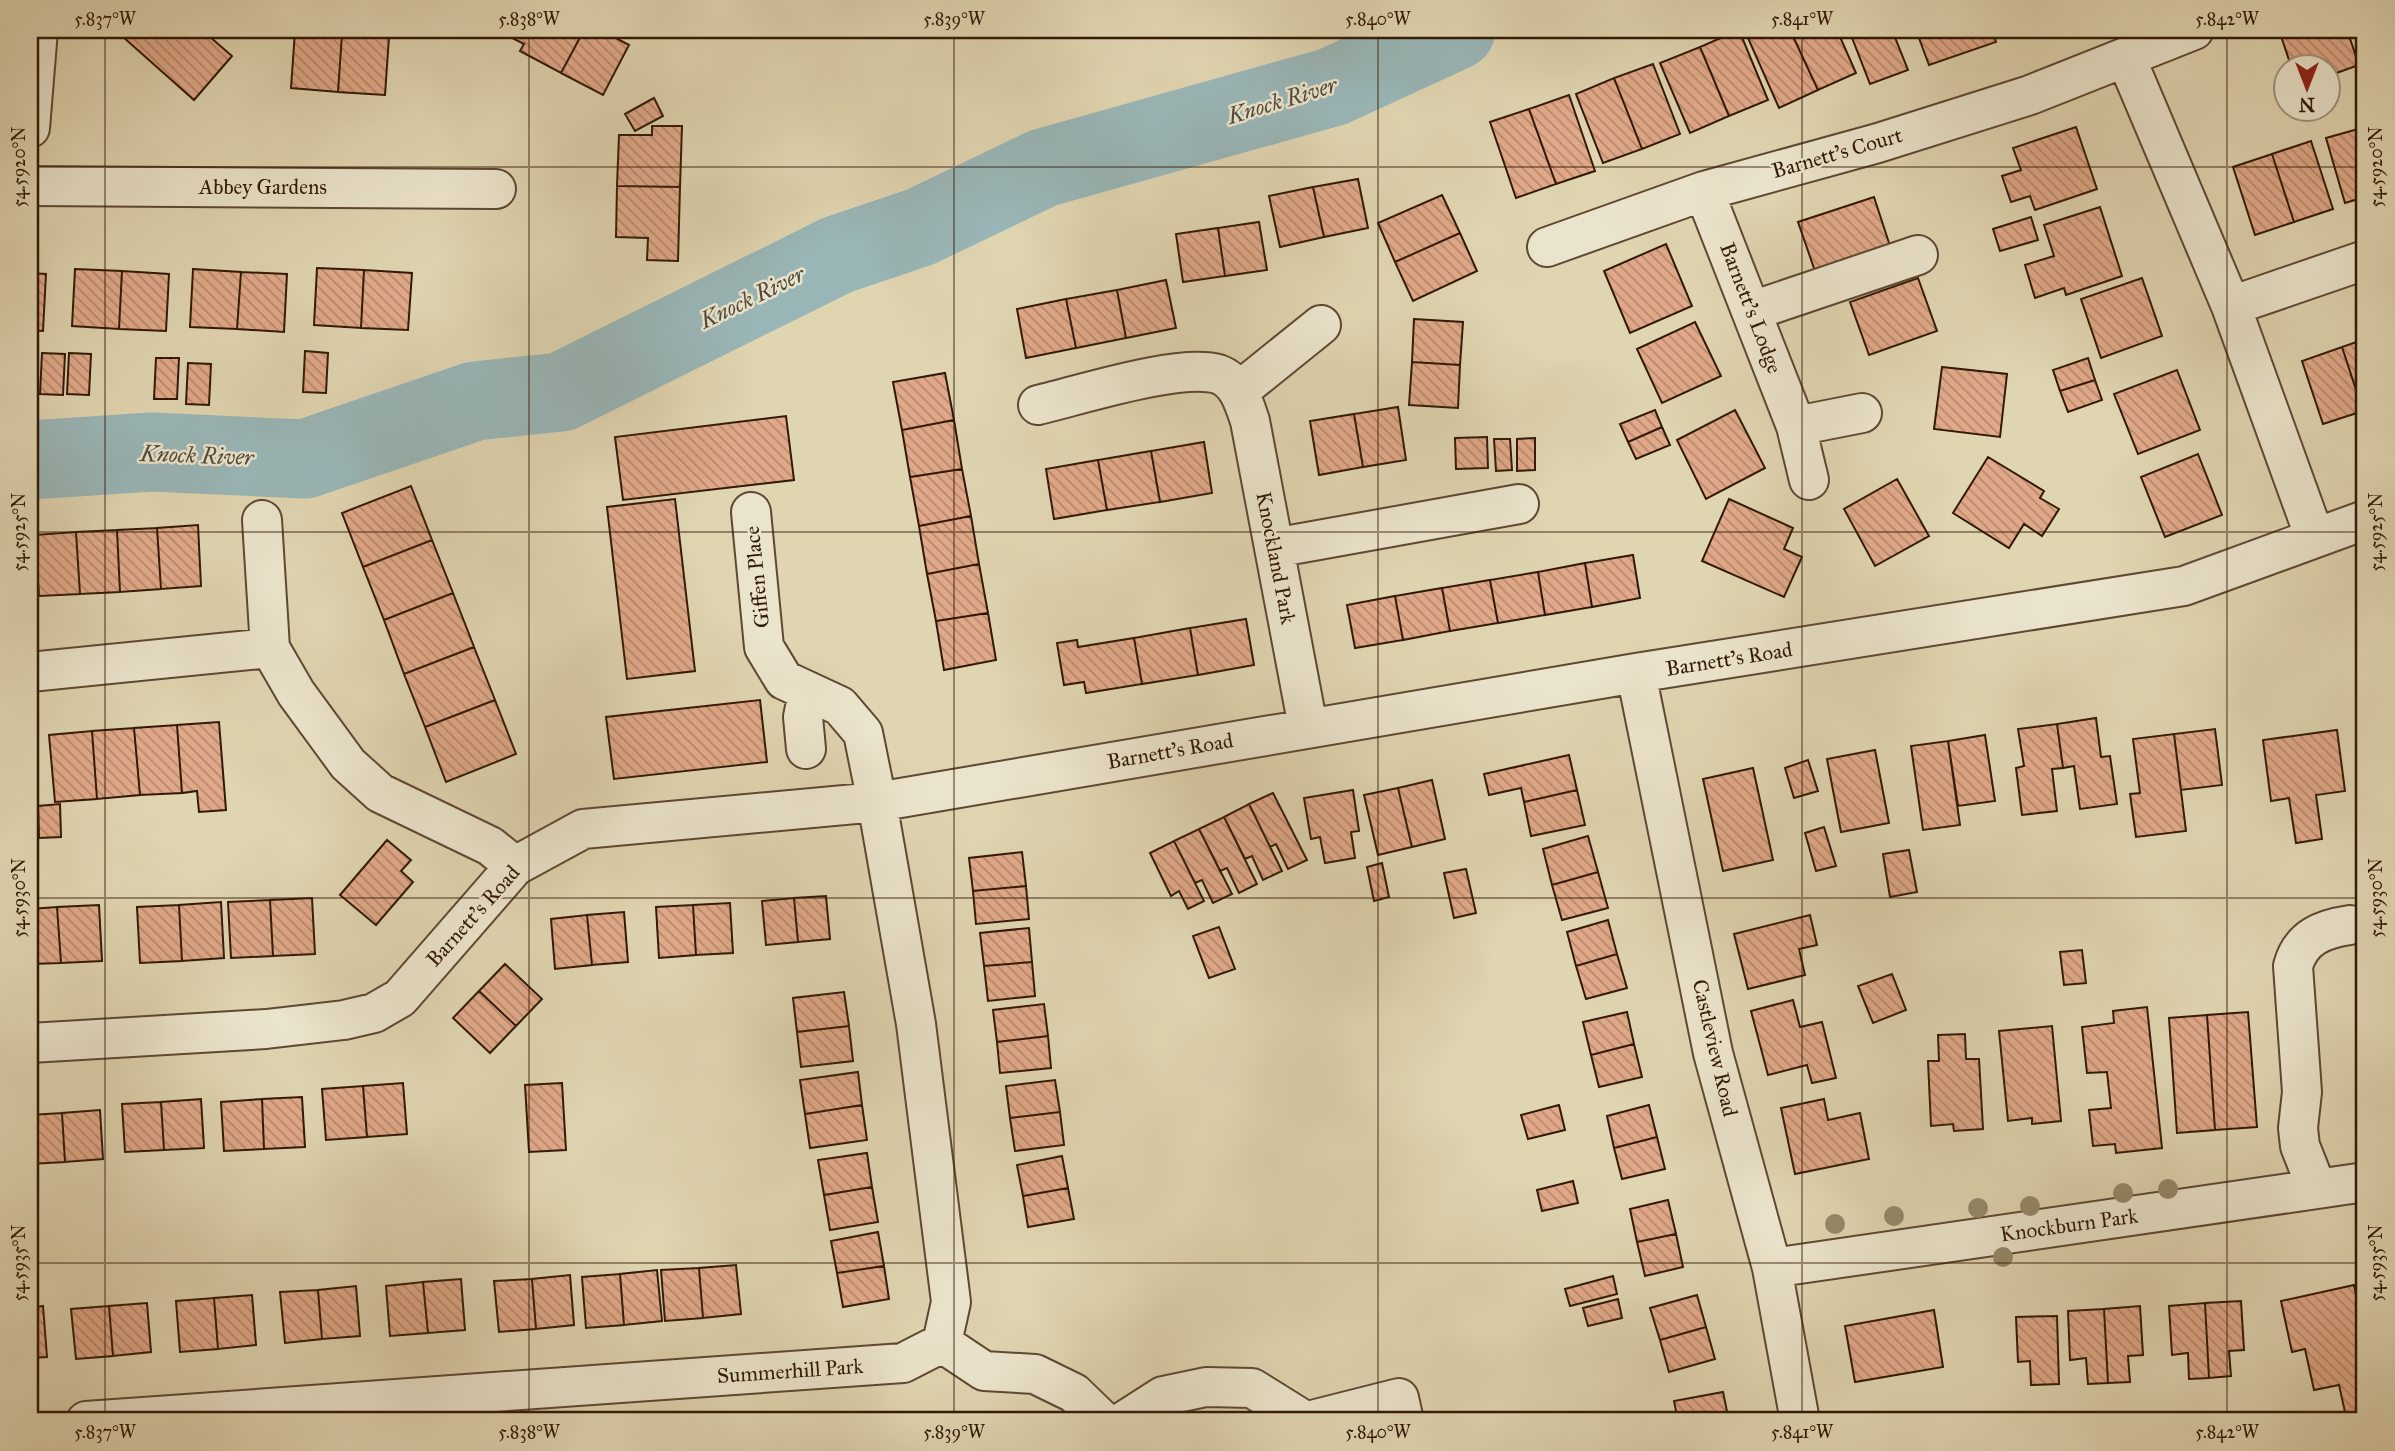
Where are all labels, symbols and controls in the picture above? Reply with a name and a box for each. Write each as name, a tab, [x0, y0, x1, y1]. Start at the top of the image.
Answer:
text: 5.837°W	[74, 8, 137, 30]
text: 5.838°W	[498, 8, 561, 30]
text: 5.839°W	[923, 8, 986, 30]
text: 5.840°W	[1345, 8, 1412, 30]
text: 5.841°W	[1771, 8, 1834, 30]
text: 5.842°W	[2195, 8, 2260, 30]
north arrow	[2272, 52, 2342, 122]
water label: Knock River	[1223, 70, 1342, 130]
text: N	[2299, 93, 2315, 116]
street label: Barnett's Court	[1769, 122, 1906, 184]
text: 54.5920°N	[8, 127, 30, 208]
text: 54.5920°N	[2365, 127, 2387, 208]
street label: Abbey Gardens	[198, 174, 327, 200]
street label: Barnett's Lodge	[1714, 239, 1788, 377]
water label: Knock River	[694, 259, 810, 335]
water label: Knock River	[139, 439, 255, 471]
street label: Knockland Park	[1250, 489, 1302, 627]
text: 54.5925°N	[8, 493, 30, 571]
text: 54.5925°N	[2365, 493, 2387, 571]
street label: Giffen Place	[739, 524, 775, 629]
street label: Barnett's Road	[1664, 636, 1794, 682]
street label: Barnett's Road	[1105, 727, 1236, 775]
text: 54.5930°N	[8, 858, 30, 938]
text: 54.5930°N	[2365, 858, 2387, 938]
street label: Barnett's Road	[421, 860, 526, 972]
street label: Castleview Road	[1687, 977, 1744, 1120]
street label: Knockburn Park	[1999, 1202, 2140, 1248]
text: 54.5935°N	[8, 1224, 30, 1302]
text: 54.5935°N	[2365, 1224, 2387, 1302]
street label: Summerhill Park	[716, 1353, 864, 1389]
text: 5.837°W	[74, 1421, 137, 1443]
text: 5.838°W	[498, 1421, 561, 1443]
text: 5.839°W	[923, 1421, 986, 1443]
text: 5.840°W	[1345, 1421, 1412, 1443]
text: 5.841°W	[1771, 1421, 1834, 1443]
text: 5.842°W	[2195, 1421, 2260, 1443]

